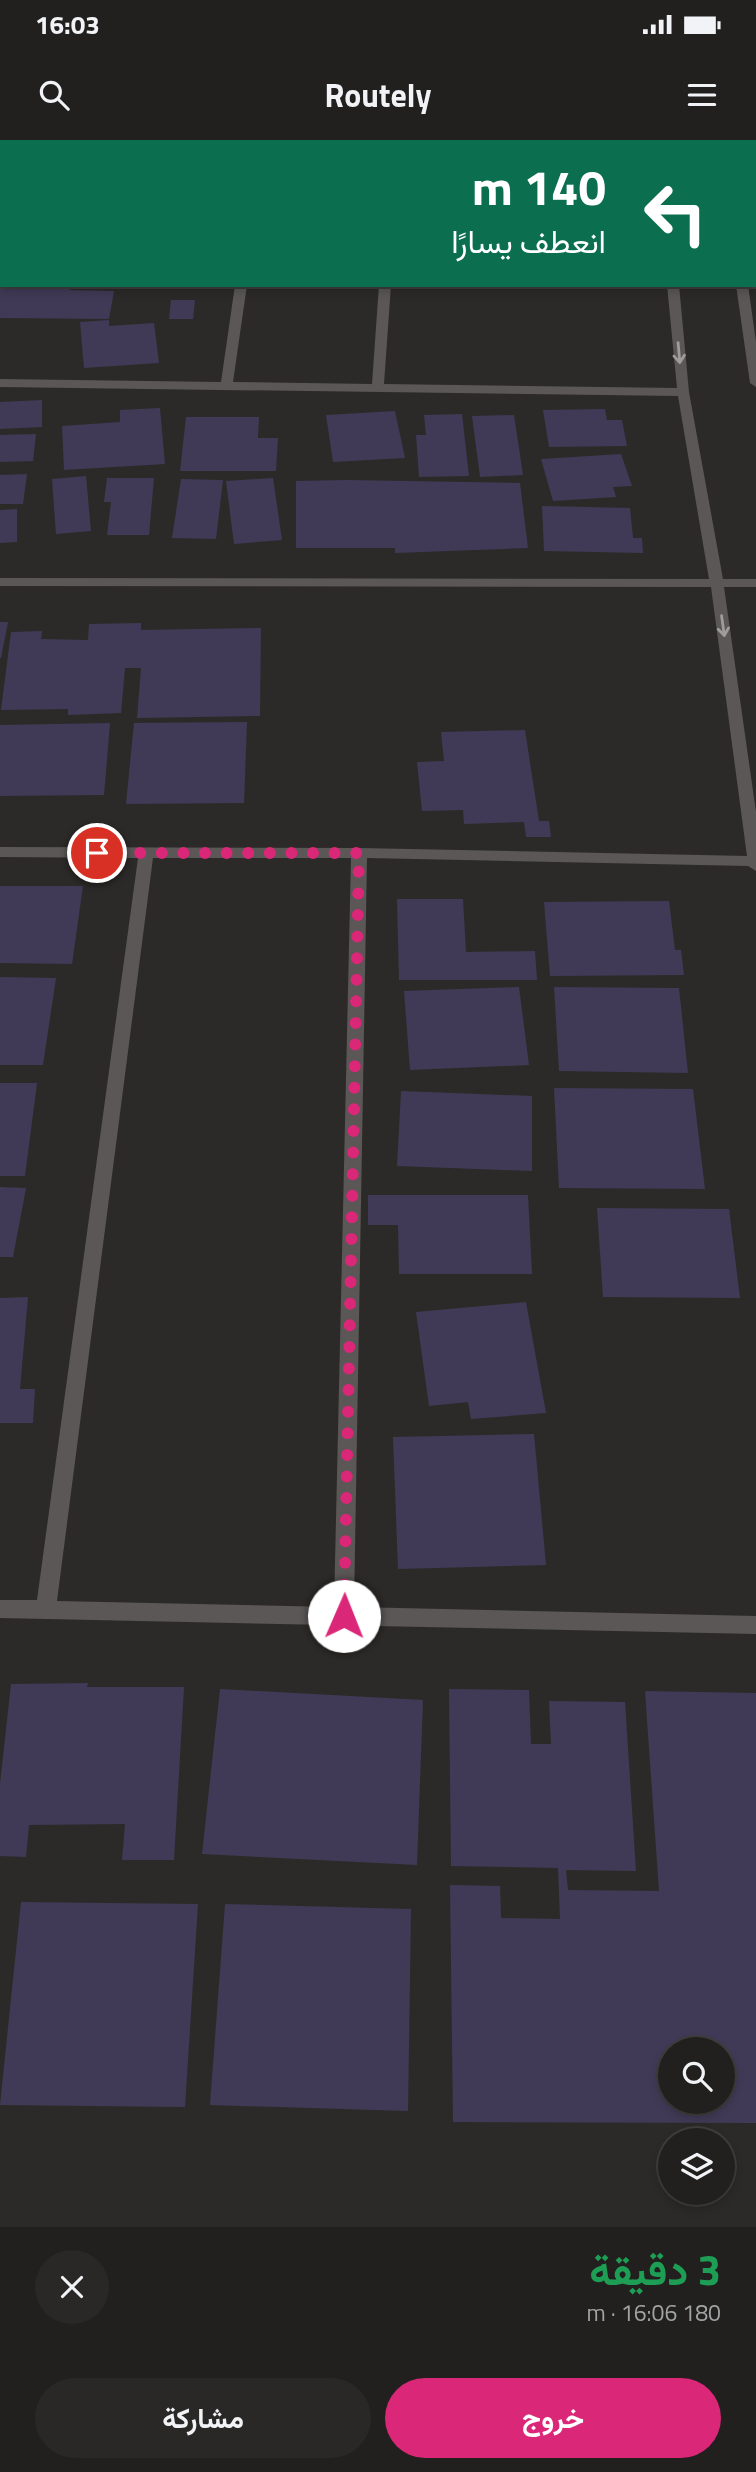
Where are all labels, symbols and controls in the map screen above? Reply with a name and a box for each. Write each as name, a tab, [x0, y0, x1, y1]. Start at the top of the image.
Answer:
text: 16:03	[35, 5, 100, 44]
text: Routely	[325, 71, 431, 119]
icon: search	[35, 76, 73, 114]
icon: menu	[683, 76, 721, 114]
text: 140 m	[472, 149, 606, 224]
icon: left	[630, 168, 721, 259]
text: انعطف يسارًا	[451, 217, 606, 265]
one-way arrow	[673, 341, 686, 364]
one-way arrow	[717, 614, 730, 637]
pin	[67, 823, 127, 883]
icon: arrive	[78, 834, 116, 872]
position arrow	[307, 1579, 381, 1653]
map controls	[658, 2037, 735, 2205]
button: search	[658, 2037, 735, 2114]
button: layers	[658, 2128, 735, 2205]
text: 3 دقيقة	[589, 2237, 721, 2301]
button: close	[35, 2250, 109, 2324]
text: 180 m · 16:06	[586, 2295, 721, 2330]
button: مشاركة	[35, 2378, 371, 2458]
button: خروج	[385, 2378, 721, 2458]

